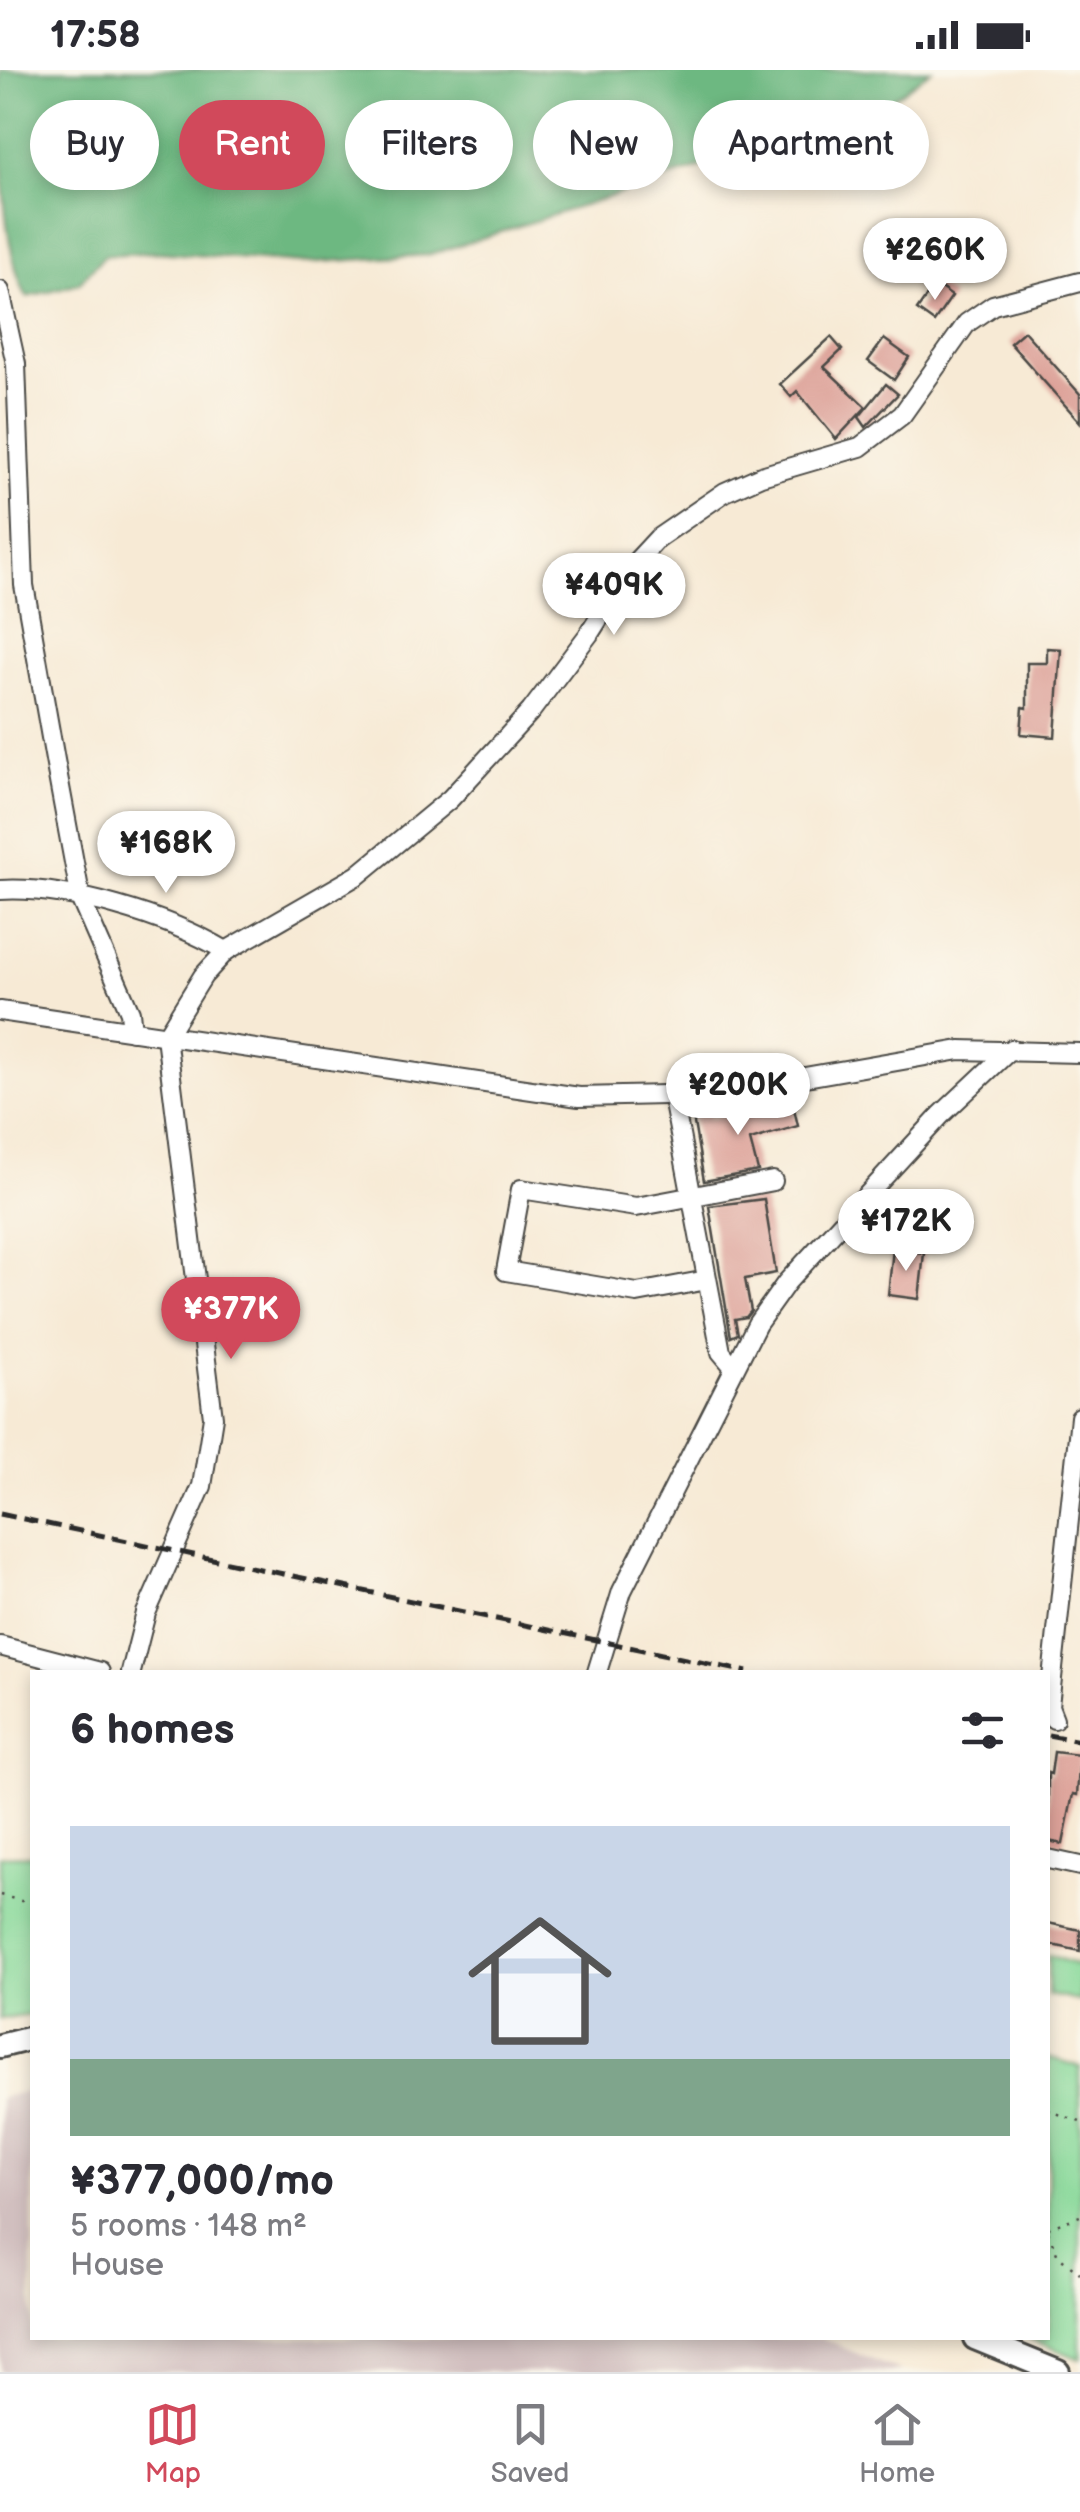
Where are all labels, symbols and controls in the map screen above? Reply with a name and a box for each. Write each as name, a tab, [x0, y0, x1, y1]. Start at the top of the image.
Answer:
text: 17:58	[50, 13, 141, 58]
chip: Buy	[30, 100, 159, 190]
chip: Rent	[179, 100, 325, 190]
chip: Filters	[345, 100, 513, 190]
chip: New	[533, 100, 673, 190]
chip: Apartment	[693, 100, 929, 190]
pin: ¥260K	[865, 218, 1005, 303]
text: ¥260K	[885, 231, 985, 270]
pin: ¥409K	[544, 553, 684, 638]
text: ¥409K	[565, 566, 663, 605]
pin: ¥168K	[96, 811, 236, 896]
text: ¥168K	[119, 824, 213, 863]
pin: ¥200K	[668, 1053, 808, 1138]
text: ¥200K	[688, 1066, 788, 1105]
pin: ¥172K	[836, 1189, 976, 1274]
text: ¥172K	[860, 1202, 952, 1241]
pin: ¥377K	[161, 1277, 301, 1362]
text: ¥377K	[183, 1290, 279, 1329]
icon: filters	[955, 1703, 1010, 1758]
text: 6 homes	[70, 1705, 234, 1756]
icon: home	[450, 1891, 630, 2071]
text: ¥377,000/mo	[70, 2156, 334, 2207]
text: 5 rooms · 148 m²	[70, 2207, 307, 2246]
text: House	[70, 2246, 164, 2285]
tab: Map	[145, 2397, 201, 2490]
tab: Saved	[491, 2397, 569, 2490]
tab: Home	[859, 2397, 935, 2490]

